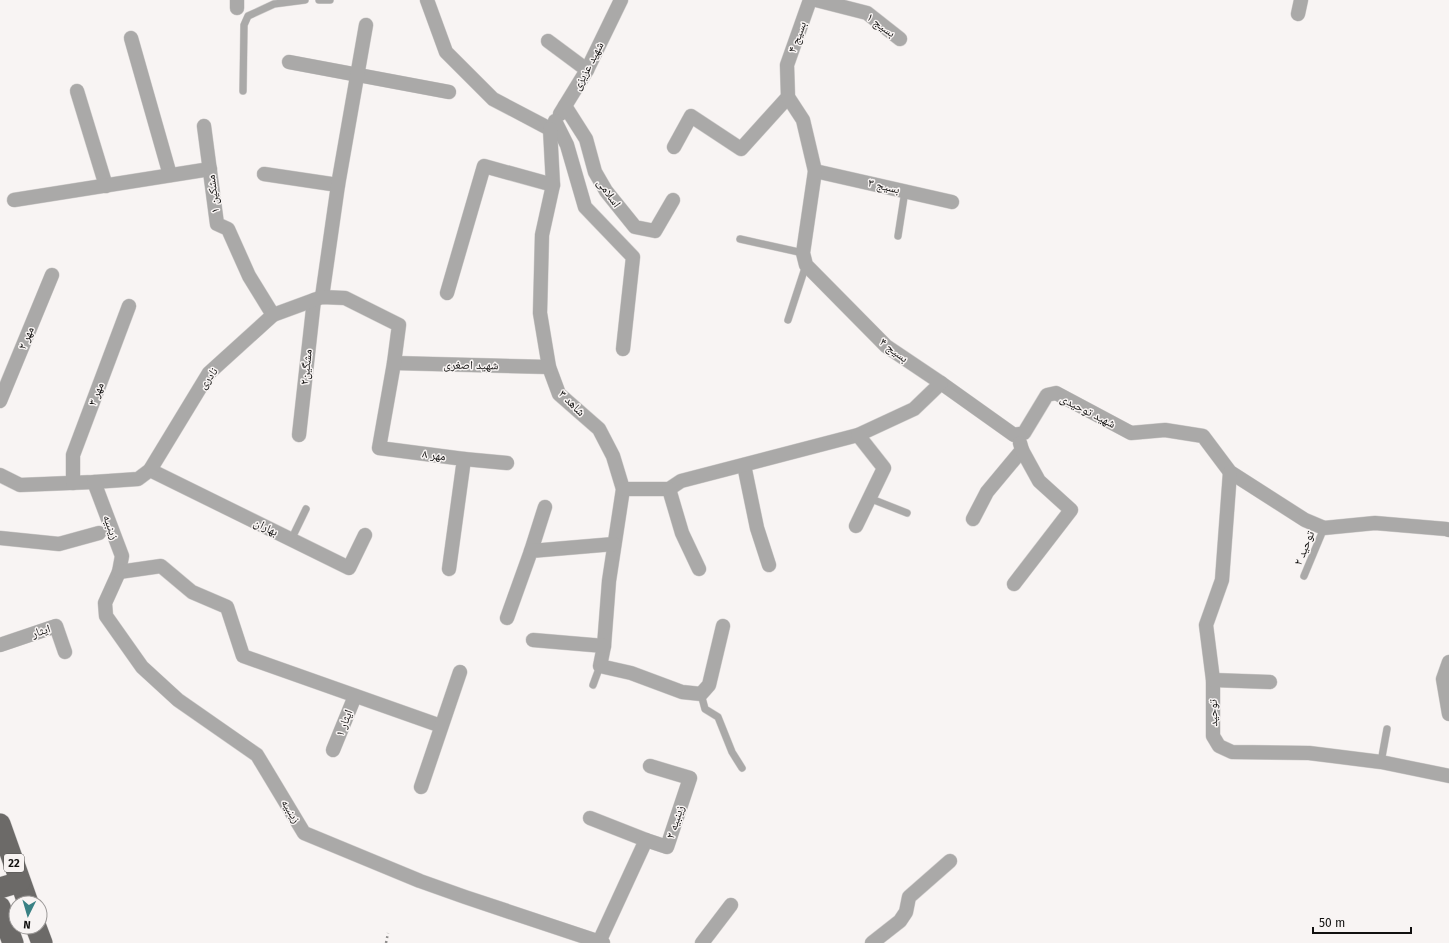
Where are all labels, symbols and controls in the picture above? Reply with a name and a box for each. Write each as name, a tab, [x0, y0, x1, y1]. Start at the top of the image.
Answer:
street label: بسیج ۱	[864, 10, 898, 40]
street label: بسیج ۴	[785, 20, 809, 55]
street label: شهید عزیزی	[569, 39, 607, 93]
street label: مشکین ۱	[204, 174, 223, 214]
street label: اسلامی	[594, 176, 624, 210]
street label: بسیج ۳	[867, 176, 901, 197]
street label: مهر ۲	[15, 324, 37, 352]
street label: بسیج ۴	[877, 335, 911, 366]
street label: مشگین۲	[297, 349, 315, 385]
street label: شهید اصغری	[443, 358, 499, 373]
street label: نادری	[195, 364, 221, 392]
street label: مهر ۳	[85, 381, 107, 407]
street label: شاهد ۳	[556, 387, 588, 419]
street label: شهید توحیدی	[1058, 391, 1118, 431]
street label: مهر ۸	[422, 447, 446, 463]
street label: زینبیه	[100, 513, 122, 542]
street label: بهاران	[251, 515, 281, 539]
street label: توحید ۲	[1291, 528, 1318, 567]
street label: ایثار	[29, 621, 52, 641]
street label: توحید	[1206, 699, 1220, 727]
street label: ایثار ۱	[333, 708, 356, 738]
street label: زینبیه	[278, 796, 304, 826]
street label: زینبیه ۲	[663, 803, 687, 840]
road number: 22	[4, 854, 24, 872]
north arrow	[8, 895, 48, 935]
scale bar	[1313, 909, 1411, 935]
text: 50 m	[1319, 916, 1345, 930]
text: N	[23, 918, 31, 931]

